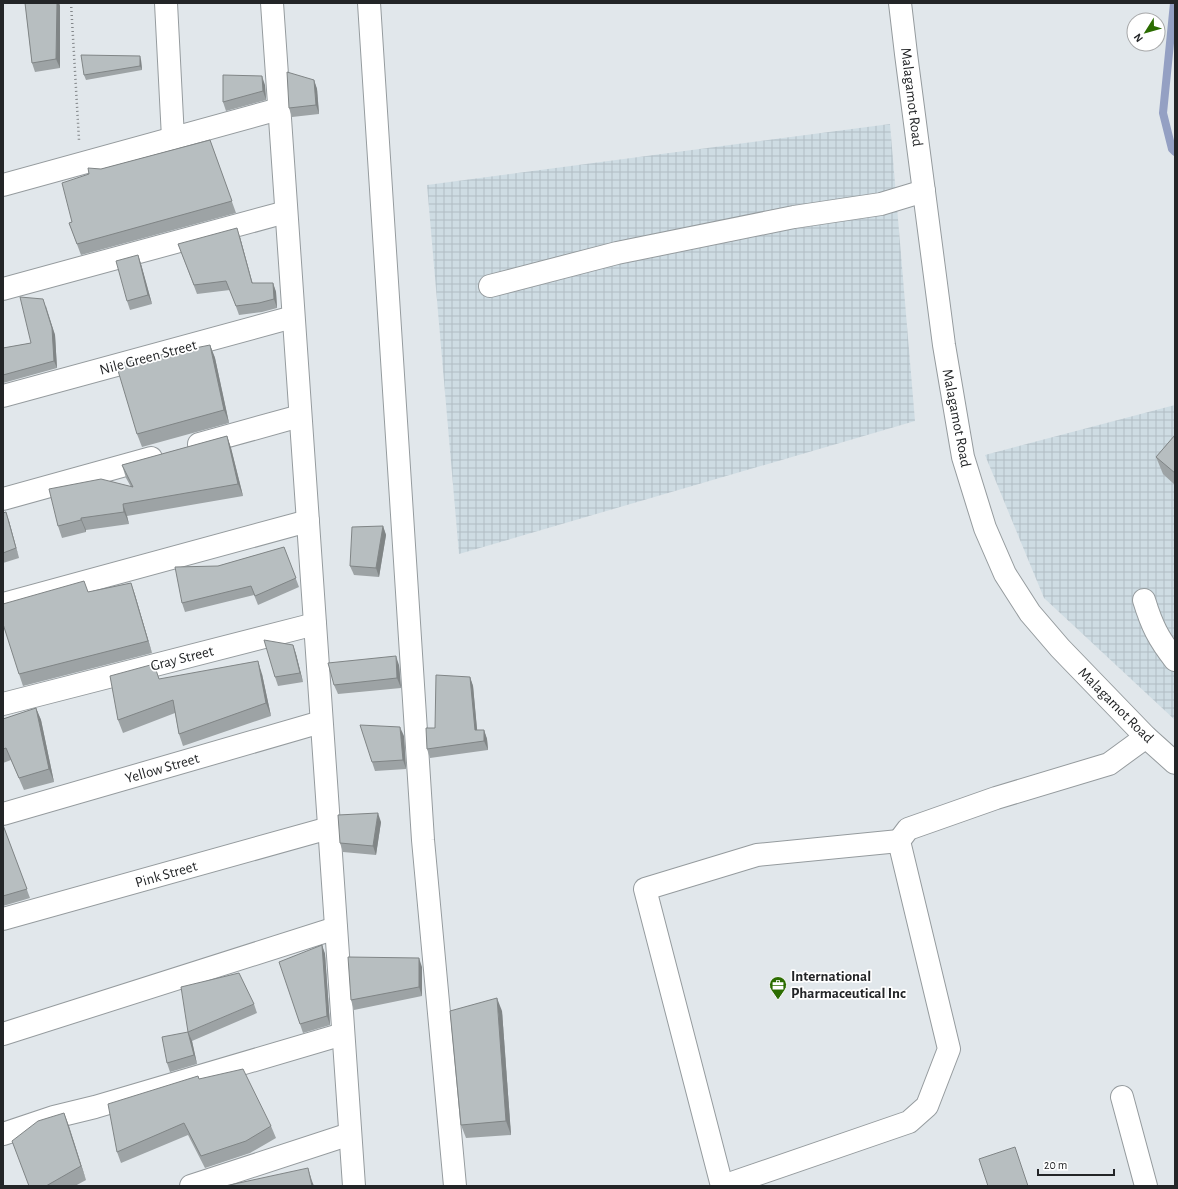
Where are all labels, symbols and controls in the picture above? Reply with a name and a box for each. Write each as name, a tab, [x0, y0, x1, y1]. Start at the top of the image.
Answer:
north arrow	[1126, 12, 1166, 52]
text: N	[1132, 31, 1145, 44]
street label: Malagamot Road	[898, 47, 925, 148]
street label: Nile Green Street	[98, 337, 199, 378]
street label: Malagamot Road	[940, 368, 973, 469]
street label: Gray Street	[149, 643, 215, 674]
street label: Malagamot Road	[1075, 665, 1156, 746]
street label: Yellow Street	[123, 751, 201, 786]
street label: Pink Street	[133, 858, 199, 890]
place label: International Pharmaceutical Inc	[791, 969, 906, 1001]
office icon: International Pharmaceutical Inc	[768, 975, 788, 1000]
scale bar	[1038, 1151, 1114, 1177]
text: 20 m	[1044, 1159, 1067, 1171]

